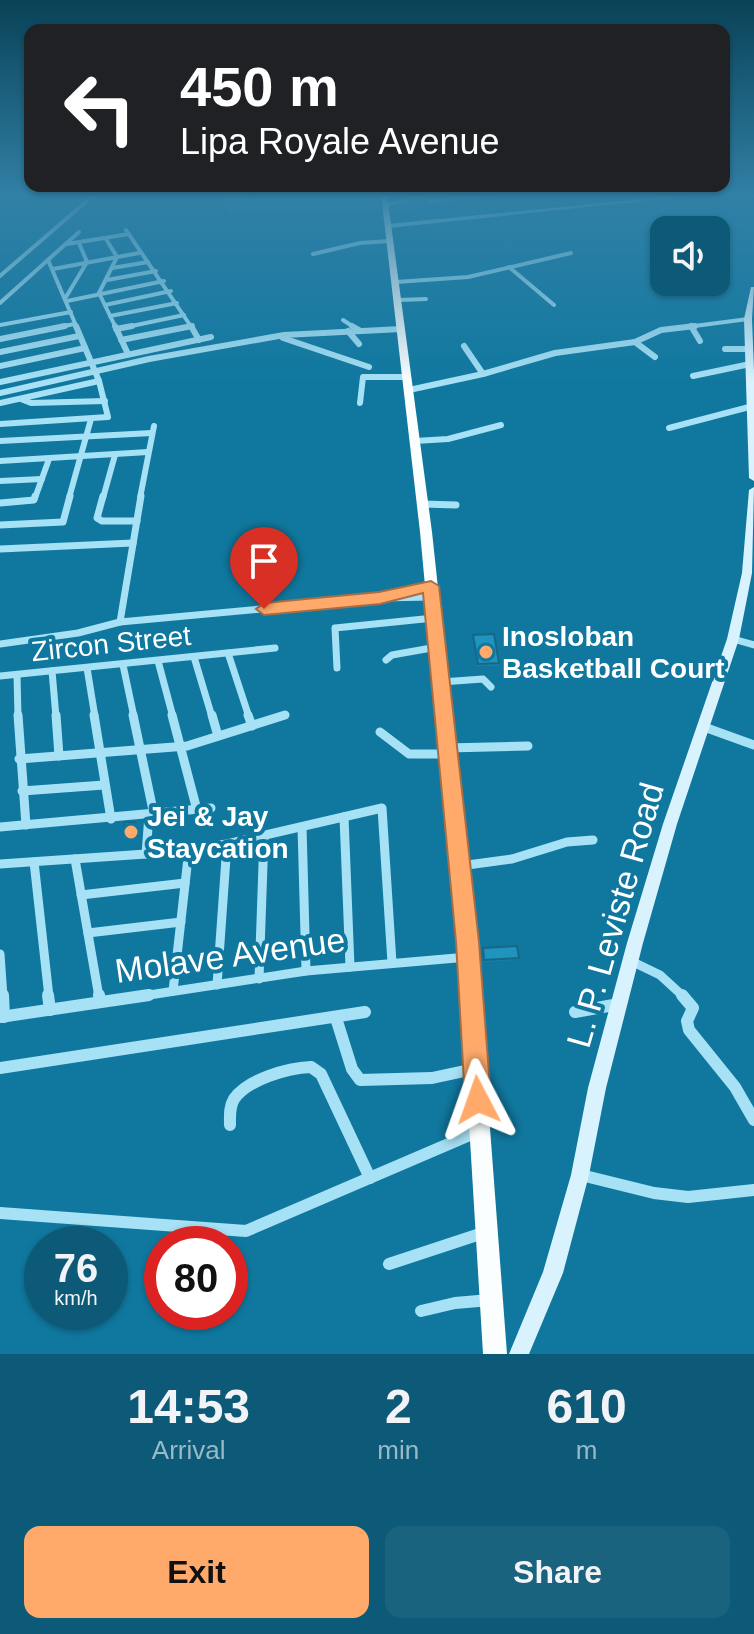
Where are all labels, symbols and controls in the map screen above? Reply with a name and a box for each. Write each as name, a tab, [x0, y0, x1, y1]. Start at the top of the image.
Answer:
text: 450 m	[180, 55, 339, 118]
icon: left	[48, 56, 152, 160]
text: Lipa Royale Avenue	[180, 121, 500, 162]
map controls	[650, 216, 730, 296]
button: sound	[650, 216, 730, 296]
pin	[230, 527, 298, 609]
icon: arrive	[242, 539, 286, 583]
street label: Zircon Street	[30, 620, 193, 667]
place label: Inosloban Basketball Court	[502, 621, 725, 684]
marker: Inosloban Basketball Court	[477, 643, 495, 661]
street label: L. P. Leviste Road	[559, 778, 671, 1052]
place label: Jei & Jay Staycation	[147, 801, 289, 864]
marker: Jei & Jay Staycation	[122, 823, 140, 841]
street label: Molave Avenue	[113, 920, 347, 990]
position arrow	[436, 1058, 520, 1142]
speed limit sign: 80	[144, 1226, 248, 1330]
text: 76	[54, 1246, 98, 1290]
text: km/h	[54, 1287, 98, 1309]
text: 14:53	[127, 1380, 250, 1433]
text: 2	[385, 1380, 412, 1433]
text: 610	[547, 1380, 627, 1433]
text: Arrival	[152, 1435, 226, 1465]
text: min	[377, 1435, 419, 1465]
text: m	[576, 1435, 597, 1465]
button: Exit	[24, 1526, 369, 1618]
button: Share	[385, 1526, 730, 1618]

